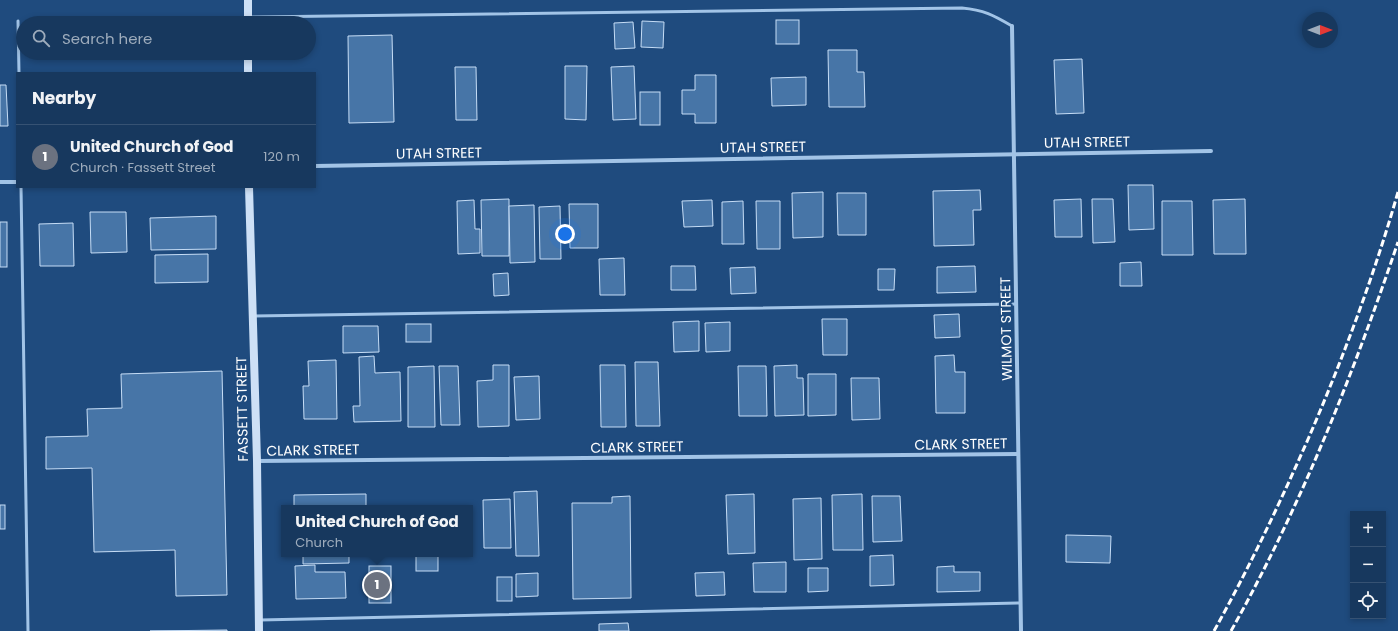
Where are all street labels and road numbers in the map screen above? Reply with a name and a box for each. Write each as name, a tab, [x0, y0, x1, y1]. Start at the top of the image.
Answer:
street label: UTAH STREET	[1044, 131, 1131, 153]
street label: UTAH STREET	[720, 136, 807, 158]
street label: UTAH STREET	[396, 142, 483, 164]
street label: WILMOT STREET	[995, 277, 1017, 381]
street label: FASSETT STREET	[231, 356, 253, 462]
street label: CLARK STREET	[914, 433, 1008, 455]
street label: CLARK STREET	[590, 436, 684, 458]
street label: CLARK STREET	[266, 439, 360, 461]

